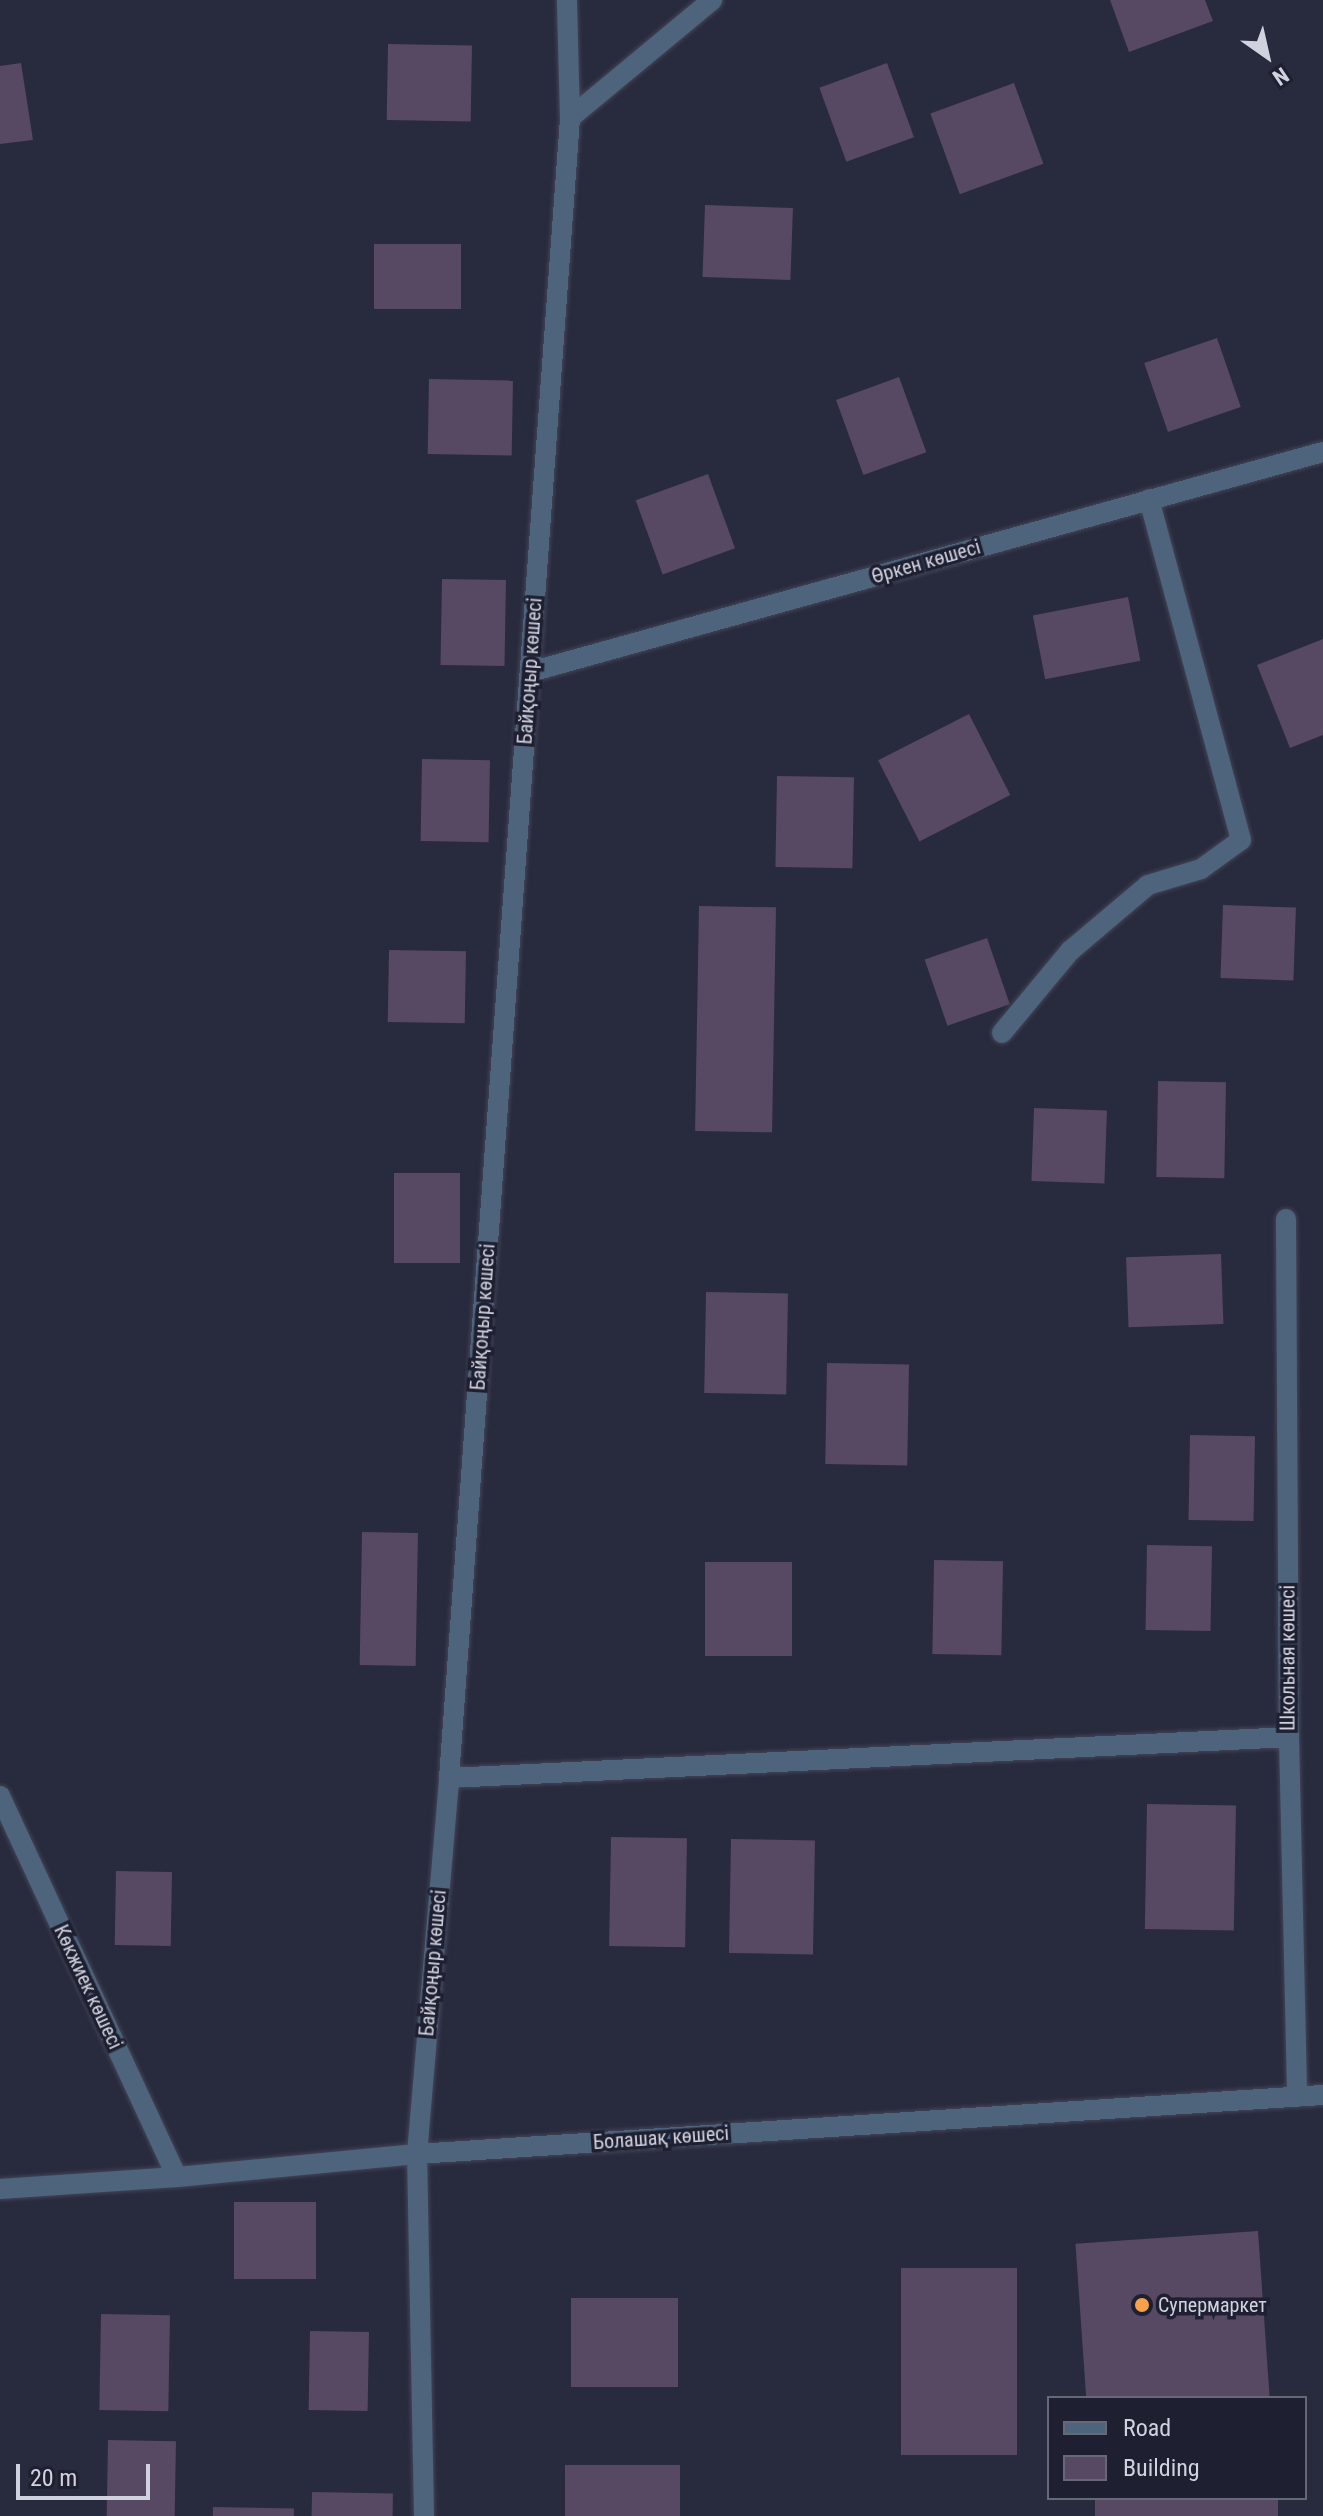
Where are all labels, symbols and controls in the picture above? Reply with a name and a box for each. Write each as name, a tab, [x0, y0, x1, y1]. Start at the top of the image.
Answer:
north arrow	[1227, 16, 1307, 96]
text: N	[1268, 62, 1293, 90]
street label: Өркен көшесі	[869, 535, 983, 589]
street label: Байқоңыр көшесі	[513, 597, 547, 745]
street label: Байқоңыр көшесі	[466, 1243, 500, 1391]
street label: Школьная көшесі	[1276, 1585, 1300, 1731]
street label: Байқоңыр көшесі	[415, 1889, 451, 2037]
street label: Көкжиек көшесі	[49, 1921, 127, 2053]
street label: Болашақ көшесі	[592, 2121, 730, 2155]
place label: Супермаркет	[1158, 2293, 1267, 2317]
marker: Супермаркет	[1133, 2296, 1151, 2314]
legend	[1047, 2396, 1307, 2500]
text: Road	[1123, 2414, 1171, 2442]
scale bar	[20, 2448, 154, 2498]
text: Building	[1123, 2454, 1200, 2482]
text: 20 m	[30, 2464, 77, 2492]

